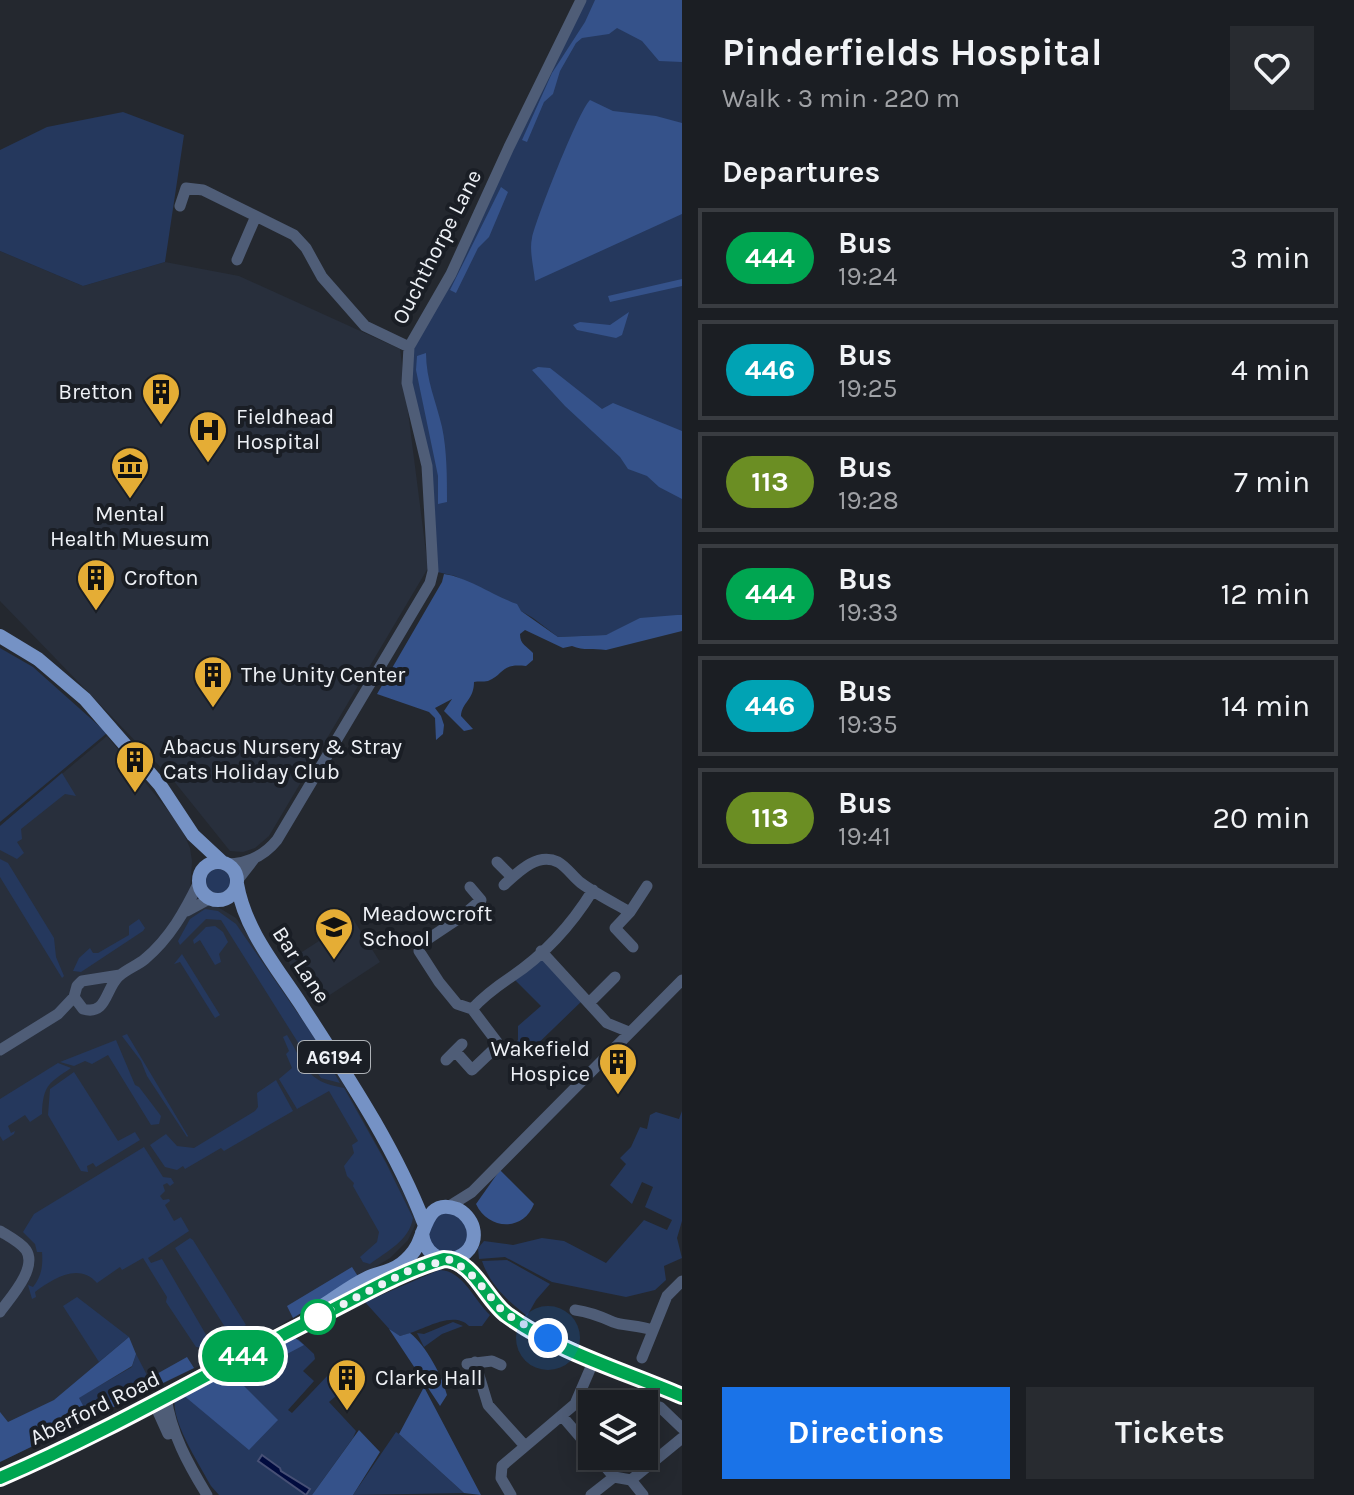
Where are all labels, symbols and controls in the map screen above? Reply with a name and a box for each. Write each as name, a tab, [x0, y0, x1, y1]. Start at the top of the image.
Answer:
button: heart	[1230, 26, 1314, 110]
text: Pinderfields Hospital	[722, 30, 1103, 75]
text: Walk · 3 min · 220 m	[722, 83, 960, 114]
text: Departures	[722, 154, 880, 190]
street label: Ouchthorpe Lane	[387, 165, 487, 329]
text: Bus	[838, 225, 892, 261]
text: 3 min	[1230, 240, 1310, 276]
text: 444	[745, 241, 795, 274]
text: 19:24	[838, 261, 897, 292]
text: Bus	[838, 337, 892, 373]
text: 4 min	[1231, 352, 1310, 388]
text: 446	[745, 353, 795, 386]
building icon: Bretton	[140, 371, 182, 426]
text: 19:25	[838, 373, 897, 404]
place label: Bretton	[58, 379, 133, 405]
place label: Fieldhead Hospital	[236, 404, 334, 455]
hospital icon: Fieldhead Hospital	[187, 409, 229, 464]
museum icon: Mental Health Muesum	[109, 445, 151, 500]
text: Bus	[838, 449, 892, 485]
text: 7 min	[1234, 464, 1310, 500]
text: 113	[751, 465, 789, 498]
text: 19:28	[838, 485, 899, 516]
place label: Mental Health Muesum	[50, 501, 210, 552]
building icon: Crofton	[75, 557, 117, 612]
text: Bus	[838, 561, 892, 597]
place label: Crofton	[124, 565, 199, 591]
text: 12 min	[1220, 576, 1310, 612]
text: 444	[745, 577, 795, 610]
text: 19:33	[838, 597, 898, 628]
building icon: The Unity Center	[192, 654, 234, 709]
place label: The Unity Center	[241, 662, 405, 688]
text: Bus	[838, 673, 892, 709]
text: 14 min	[1221, 688, 1310, 724]
text: 446	[745, 689, 795, 722]
text: 19:35	[838, 709, 898, 740]
place label: Abacus Nursery & Stray Cats Holiday Club	[163, 734, 402, 785]
building icon: Abacus Nursery & Stray Cats Holiday Club	[114, 739, 156, 794]
text: Bus	[838, 785, 892, 821]
text: 20 min	[1213, 800, 1310, 836]
text: 113	[751, 801, 789, 834]
text: 19:41	[838, 821, 891, 852]
place label: Meadowcroft School	[362, 901, 492, 952]
school or university icon: Meadowcroft School	[313, 906, 355, 961]
street label: Bar Lane	[267, 922, 335, 1008]
place label: Wakefield Hospice	[491, 1036, 590, 1087]
road number: A6194	[298, 1041, 370, 1073]
building icon: Wakefield Hospice	[597, 1041, 639, 1096]
unlabelled marker	[301, 1300, 335, 1334]
your location	[528, 1318, 568, 1358]
line badge: 444	[197, 1330, 289, 1382]
text: 444	[218, 1339, 268, 1372]
building icon: Clarke Hall	[326, 1357, 368, 1412]
street label: Aberford Road	[26, 1365, 164, 1451]
place label: Clarke Hall	[375, 1365, 483, 1391]
button: Directions	[722, 1387, 1010, 1479]
button: Tickets	[1026, 1387, 1314, 1479]
map controls	[578, 1390, 658, 1470]
button: layers	[578, 1390, 658, 1470]

